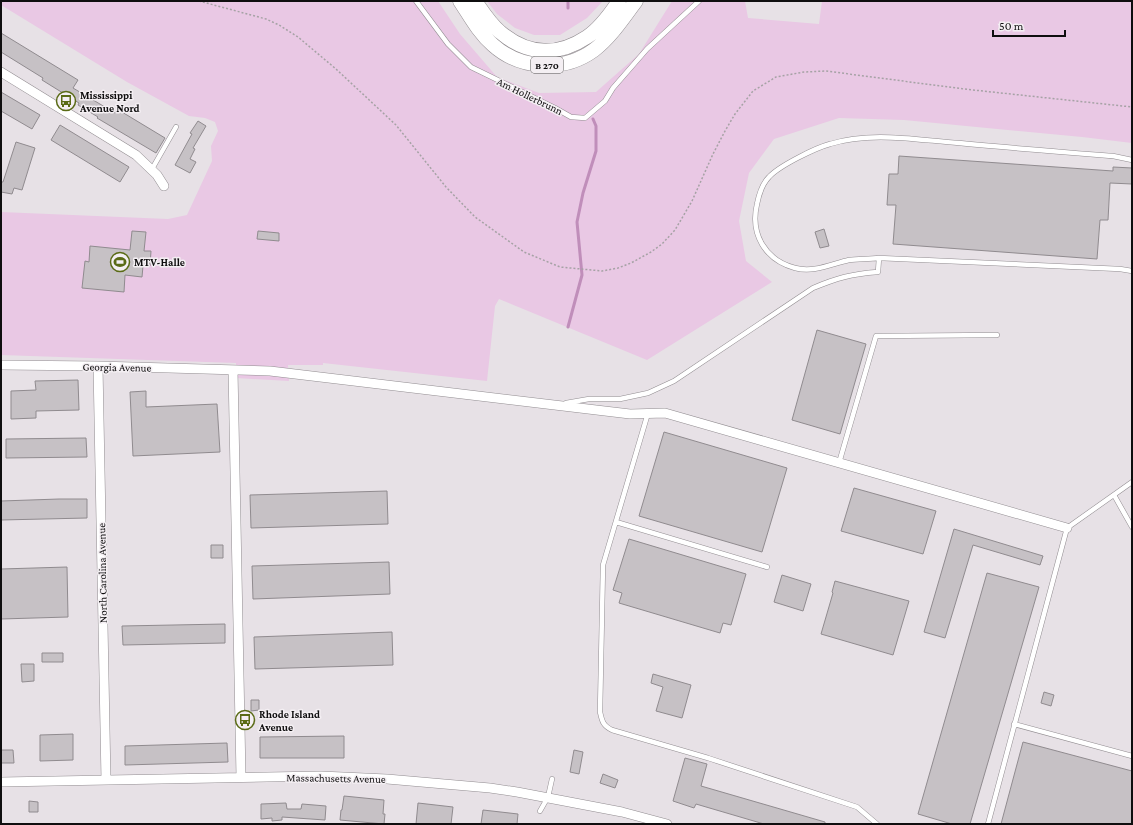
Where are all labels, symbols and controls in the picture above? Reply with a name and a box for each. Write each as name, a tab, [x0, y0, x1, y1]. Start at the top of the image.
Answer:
scale bar	[993, 12, 1065, 38]
text: 50 m	[999, 19, 1024, 33]
road number: B 270	[531, 57, 563, 73]
street label: Am Hollerbrunn	[495, 75, 565, 117]
place label: Mississippi Avenue Nord	[79, 89, 140, 114]
bus stop icon: Mississippi Avenue Nord	[55, 90, 77, 112]
sports icon: MTV-Halle	[109, 251, 131, 273]
place label: MTV-Halle	[134, 256, 185, 268]
street label: Georgia Avenue	[83, 360, 152, 375]
street label: North Carolina Avenue	[95, 523, 109, 623]
place label: Rhode Island Avenue	[258, 708, 320, 733]
bus stop icon: Rhode Island Avenue	[234, 709, 256, 731]
street label: Massachusetts Avenue	[286, 771, 386, 785]

